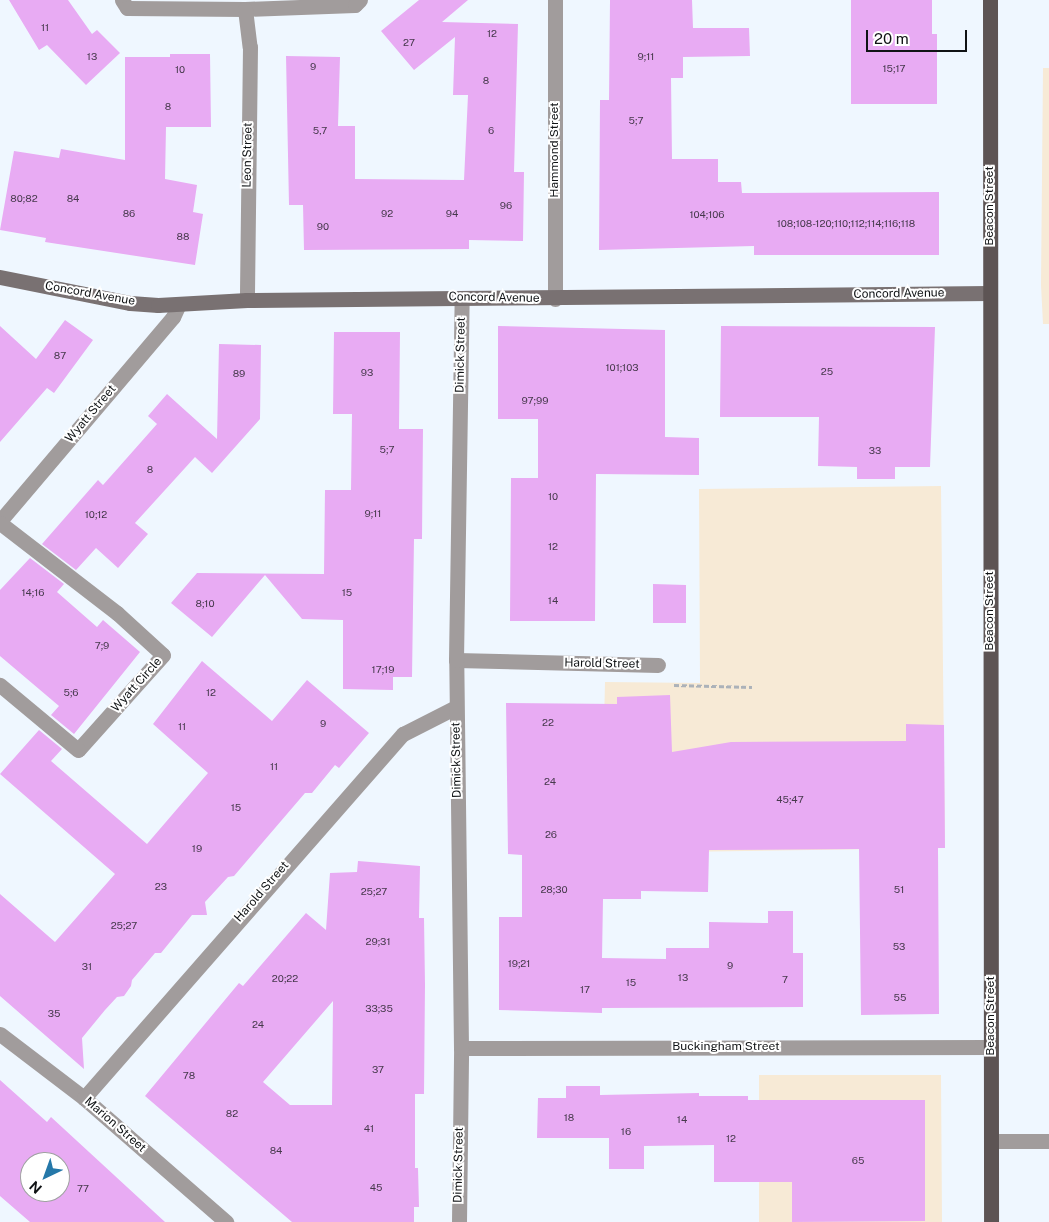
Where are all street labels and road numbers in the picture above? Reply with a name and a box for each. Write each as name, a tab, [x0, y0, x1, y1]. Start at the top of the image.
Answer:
street label: Hammond Street	[548, 102, 562, 198]
street label: Leon Street	[240, 122, 256, 188]
street label: Beacon Street	[983, 166, 997, 246]
street label: Concord Avenue	[44, 279, 136, 309]
street label: Concord Avenue	[853, 286, 945, 302]
street label: Concord Avenue	[448, 290, 540, 306]
street label: Dimick Street	[453, 317, 469, 393]
street label: Wyatt Street	[63, 382, 119, 446]
street label: Beacon Street	[983, 571, 997, 651]
street label: Wyatt Circle	[109, 655, 165, 715]
street label: Harold Street	[564, 656, 640, 672]
street label: Dimick Street	[449, 722, 465, 798]
street label: Harold Street	[232, 859, 292, 925]
street label: Beacon Street	[984, 976, 998, 1056]
street label: Buckingham Street	[672, 1040, 780, 1054]
street label: Marion Street	[81, 1094, 149, 1156]
street label: Dimick Street	[451, 1127, 467, 1203]

